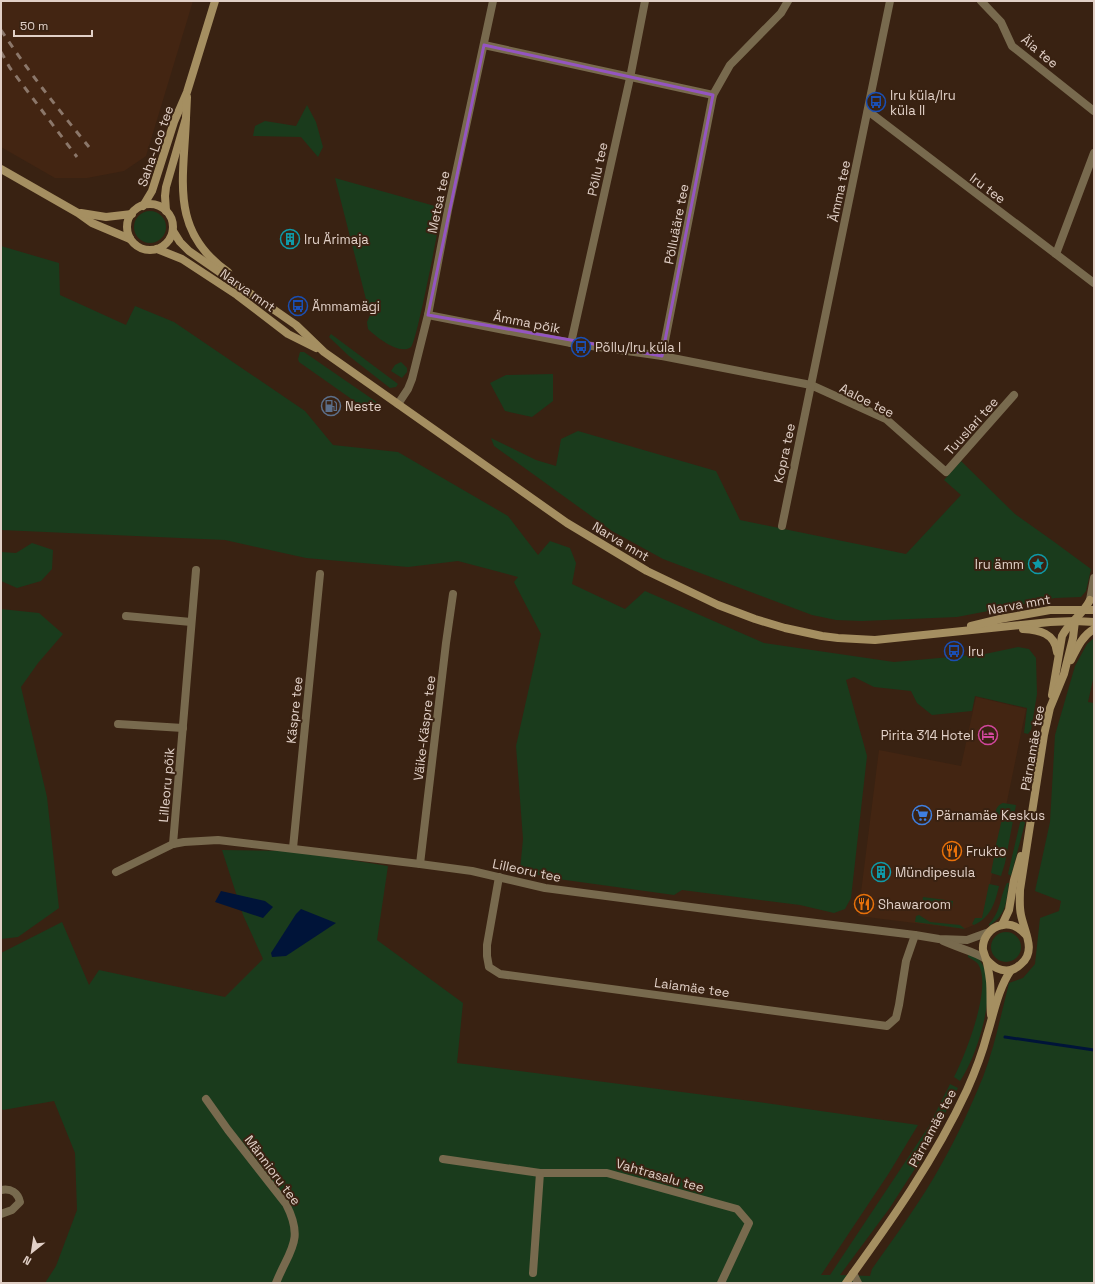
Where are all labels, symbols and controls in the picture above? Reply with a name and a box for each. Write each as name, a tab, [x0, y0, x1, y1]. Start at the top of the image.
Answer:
scale bar	[14, 12, 92, 38]
text: 50 m	[20, 18, 48, 34]
street label: Äia tee	[1018, 31, 1062, 72]
place label: Iru küla/Iru küla II	[890, 87, 956, 119]
bus stop icon: Iru küla/Iru küla II	[865, 91, 887, 113]
street label: Saha-Loo tee	[134, 104, 177, 189]
street label: Põllu tee	[584, 141, 611, 198]
street label: Ämma tee	[825, 159, 854, 223]
street label: Metsa tee	[424, 169, 453, 235]
street label: Iru tee	[966, 169, 1009, 207]
street label: Põlluääre tee	[660, 182, 693, 266]
building icon: Iru Ärimaja	[279, 228, 301, 250]
place label: Iru Ärimaja	[304, 231, 369, 248]
street label: Narva mnt	[217, 265, 279, 316]
bus stop icon: Ämmamägi	[287, 295, 309, 317]
place label: Ämmamägi	[312, 298, 380, 315]
street label: Ämma põik	[492, 308, 562, 337]
bus stop icon: Põllu/Iru küla I	[570, 336, 592, 358]
place label: Põllu/Iru küla I	[595, 339, 681, 356]
street label: Aaloe tee	[837, 379, 897, 421]
street label: Tuuslari tee	[941, 394, 1002, 459]
fuel station icon: Neste	[320, 395, 342, 417]
place label: Neste	[345, 398, 381, 415]
street label: Kopra tee	[770, 422, 799, 485]
street label: Narva mnt	[589, 518, 652, 565]
place icon: Iru ämm	[1027, 553, 1049, 575]
place label: Iru ämm	[975, 556, 1024, 573]
street label: Narva mnt	[986, 591, 1052, 618]
bus stop icon: Iru	[943, 640, 965, 662]
place label: Iru	[968, 643, 984, 660]
street label: Väike-Käspre tee	[410, 674, 439, 782]
street label: Käspre tee	[283, 676, 306, 744]
street label: Pärnamäe tee	[1017, 704, 1048, 792]
hotel icon: Pirita 314 Hotel	[977, 724, 999, 746]
place label: Pirita 314 Hotel	[881, 727, 974, 744]
street label: Lilleoru põik	[155, 747, 178, 823]
supermarket icon: Pärnamäe Keskus	[911, 804, 933, 826]
place label: Pärnamäe Keskus	[936, 807, 1045, 824]
restaurant icon: Frukto	[941, 840, 963, 862]
place label: Frukto	[966, 843, 1007, 860]
street label: Lilleoru tee	[491, 855, 563, 886]
building icon: Mündipesula	[870, 861, 892, 883]
place label: Mündipesula	[895, 864, 976, 881]
restaurant icon: Shawaroom	[853, 893, 875, 915]
place label: Shawaroom	[878, 896, 951, 913]
street label: Laiamäe tee	[653, 974, 731, 1001]
street label: Pärnamäe tee	[905, 1086, 960, 1170]
street label: Männioru tee	[241, 1132, 304, 1209]
street label: Vahtrasalu tee	[614, 1155, 706, 1196]
north arrow	[12, 1232, 52, 1272]
text: N	[20, 1253, 34, 1269]

